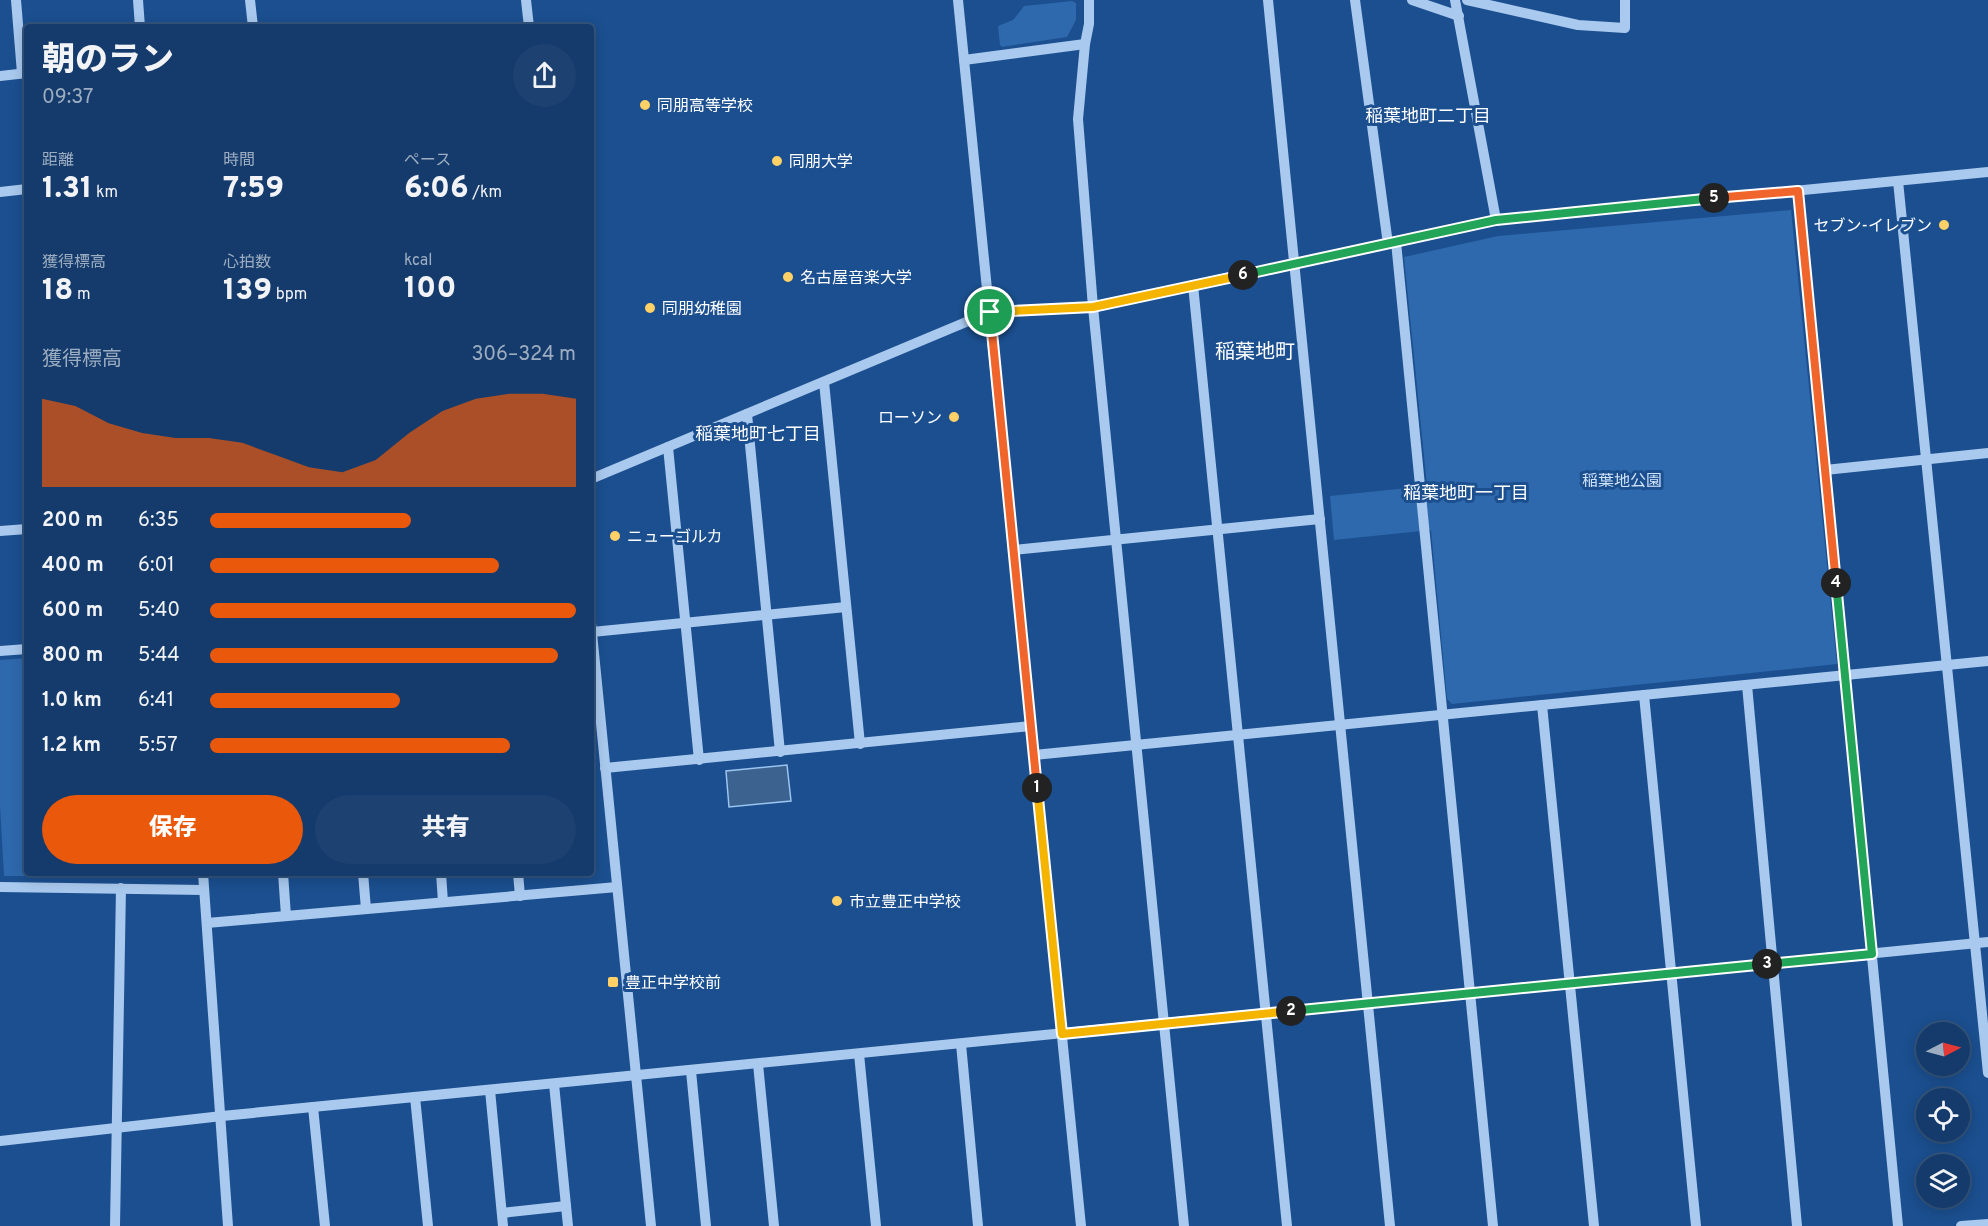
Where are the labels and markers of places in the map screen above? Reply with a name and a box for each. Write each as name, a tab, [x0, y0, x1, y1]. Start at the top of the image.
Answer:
place label: 同朋高等学校	[657, 97, 753, 117]
marker: 同朋高等学校	[638, 98, 652, 112]
place label: 同朋大学	[789, 153, 853, 173]
marker: 同朋大学	[770, 154, 784, 168]
pin: 5	[1699, 183, 1729, 213]
place label: セブン-イレブン	[1814, 217, 1932, 237]
marker: セブン-イレブン	[1937, 218, 1951, 232]
pin: 6	[1228, 260, 1258, 290]
place label: 名古屋音楽大学	[800, 269, 912, 289]
marker: 名古屋音楽大学	[781, 270, 795, 284]
pin	[964, 286, 1015, 337]
place label: 同朋幼稚園	[662, 300, 742, 320]
marker: 同朋幼稚園	[643, 301, 657, 315]
place label: ローソン	[878, 409, 942, 429]
marker: ローソン	[947, 410, 961, 424]
place label: ニューゴルカ	[627, 528, 723, 548]
marker: ニューゴルカ	[608, 529, 622, 543]
pin: 4	[1821, 568, 1851, 598]
pin: 1	[1022, 773, 1052, 803]
place label: 市立豊正中学校	[849, 893, 961, 913]
marker: 市立豊正中学校	[830, 894, 844, 908]
pin: 3	[1752, 949, 1782, 979]
place label: 豊正中学校前	[625, 974, 721, 994]
marker: 豊正中学校前	[606, 975, 620, 989]
pin: 2	[1276, 996, 1306, 1026]

